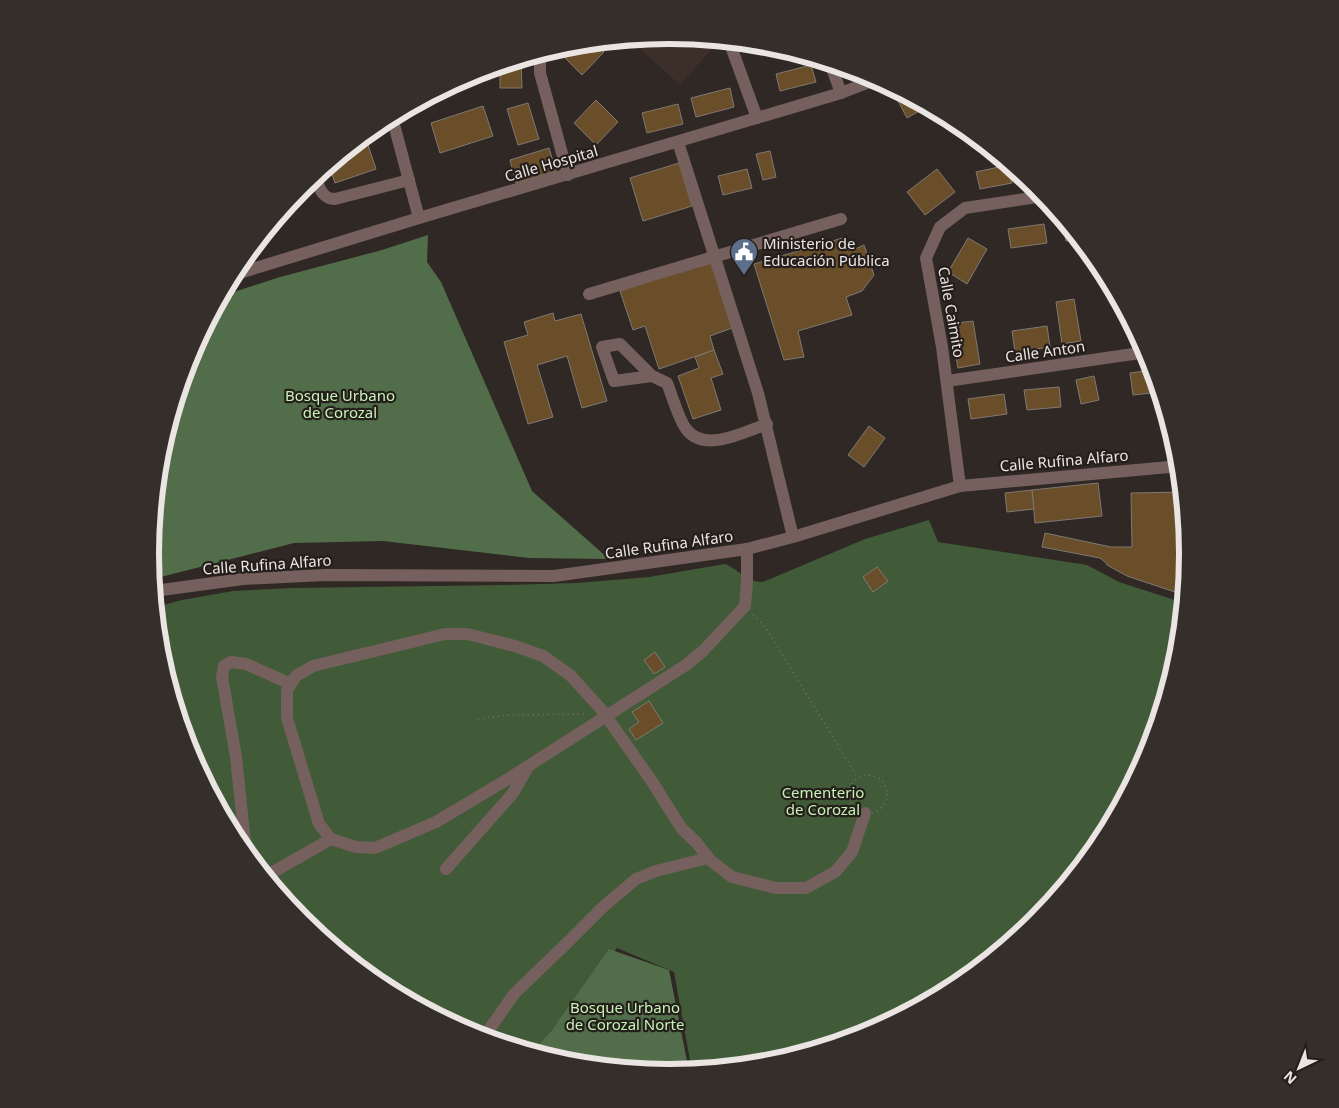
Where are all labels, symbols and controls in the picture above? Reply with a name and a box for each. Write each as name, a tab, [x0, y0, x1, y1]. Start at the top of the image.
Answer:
street label: Calle Hospital	[502, 140, 600, 186]
place label: Ministerio de Educación Pública	[763, 233, 890, 270]
public building icon: Ministerio de Educación Pública	[729, 237, 759, 276]
street label: Calle Caimito	[934, 265, 970, 359]
street label: Calle Anton	[1004, 335, 1086, 367]
park label: Bosque Urbano de Corozal	[285, 385, 395, 422]
street label: Calle Rufina Alfaro	[999, 444, 1129, 476]
street label: Calle Rufina Alfaro	[604, 525, 734, 563]
street label: Calle Rufina Alfaro	[202, 550, 332, 578]
park label: Cementerio de Corozal	[782, 782, 864, 819]
park label: Bosque Urbano de Corozal Norte	[566, 997, 684, 1034]
north arrow	[1274, 1043, 1324, 1093]
text: N	[1279, 1067, 1300, 1089]

